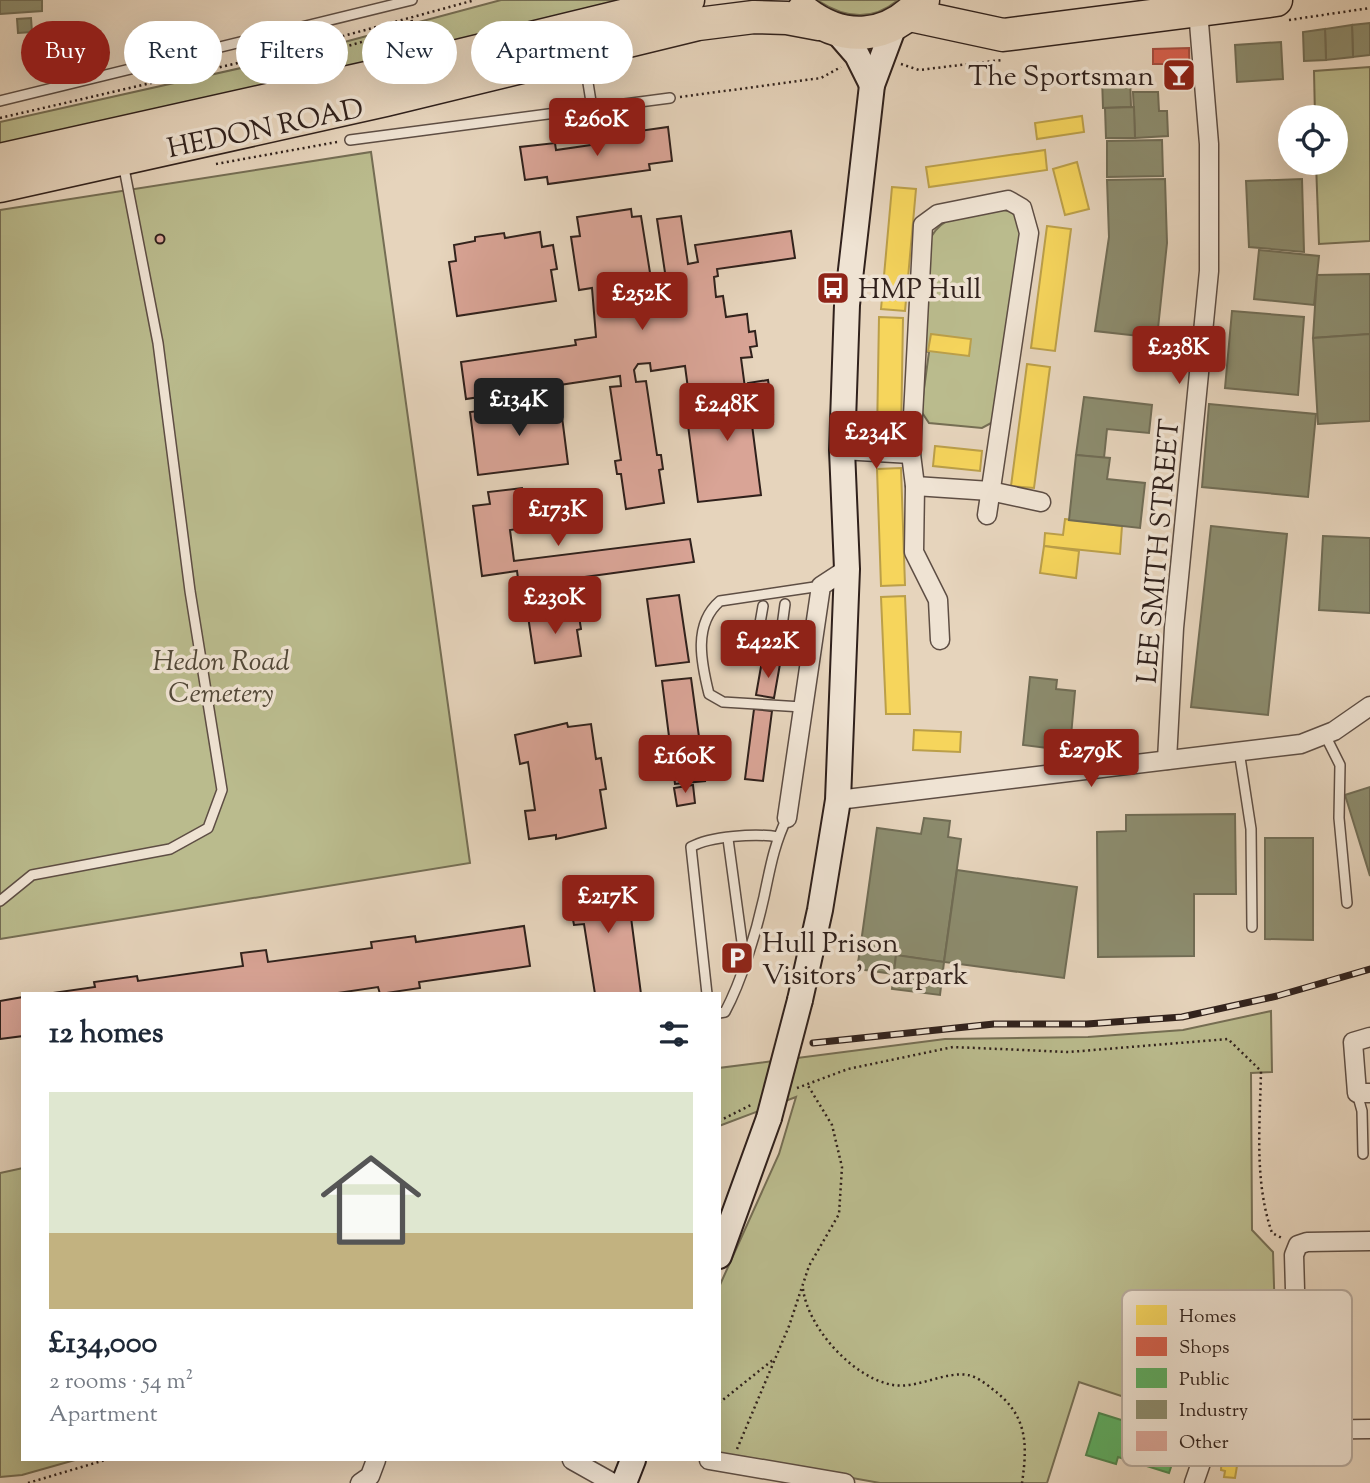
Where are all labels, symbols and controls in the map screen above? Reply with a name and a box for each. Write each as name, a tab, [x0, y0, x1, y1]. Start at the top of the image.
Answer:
chip: Buy	[21, 21, 110, 84]
chip: Rent	[124, 21, 222, 84]
chip: Filters	[236, 21, 348, 84]
chip: New	[362, 21, 457, 84]
chip: Apartment	[471, 21, 633, 84]
bar icon: The Sportsman	[1160, 56, 1198, 94]
place label: The Sportsman	[968, 58, 1154, 98]
street label: HEDON ROAD	[164, 90, 367, 170]
pin: £260K	[548, 99, 646, 158]
text: £260K	[565, 104, 629, 137]
map controls	[1278, 105, 1348, 175]
button: locate	[1278, 105, 1348, 175]
bus stop icon: HMP Hull	[814, 269, 852, 307]
place label: HMP Hull	[858, 271, 982, 311]
pin: £252K	[593, 272, 691, 332]
text: £252K	[613, 278, 671, 311]
pin: £238K	[1130, 326, 1228, 386]
text: £238K	[1148, 332, 1210, 365]
pin: £134K	[470, 378, 568, 438]
text: £134K	[490, 384, 548, 417]
pin: £248K	[678, 384, 776, 443]
text: £248K	[695, 389, 759, 422]
pin: £234K	[827, 412, 925, 471]
text: £234K	[845, 417, 907, 450]
street label: LEE SMITH STREET	[1128, 417, 1192, 685]
pin: £173K	[509, 489, 607, 548]
text: £173K	[529, 494, 587, 527]
pin: £230K	[506, 576, 604, 636]
text: £230K	[524, 582, 586, 615]
pin: £422K	[719, 620, 817, 680]
text: £422K	[737, 626, 799, 659]
park label: Hedon Road Cemetery	[152, 643, 290, 715]
pin: £279K	[1042, 730, 1140, 789]
text: £279K	[1060, 735, 1122, 768]
pin: £160K	[636, 736, 734, 795]
text: £160K	[655, 741, 715, 774]
pin: £217K	[559, 876, 657, 935]
text: £217K	[578, 881, 638, 914]
place label: Hull Prison Visitors' Carpark	[762, 925, 968, 997]
parking icon: Hull Prison Visitors' Carpark	[718, 939, 756, 977]
text: 12 homes	[49, 1013, 164, 1056]
icon: filters	[655, 1015, 693, 1053]
icon: home	[308, 1137, 434, 1263]
legend	[1122, 1290, 1352, 1466]
text: Homes	[1179, 1304, 1236, 1331]
text: £134,000	[49, 1323, 157, 1366]
text: Shops	[1179, 1335, 1230, 1362]
text: 2 rooms · 54 m²	[49, 1366, 193, 1399]
text: Public	[1179, 1367, 1230, 1394]
text: Industry	[1179, 1398, 1249, 1425]
text: Apartment	[49, 1399, 158, 1432]
text: Other	[1179, 1430, 1229, 1457]

